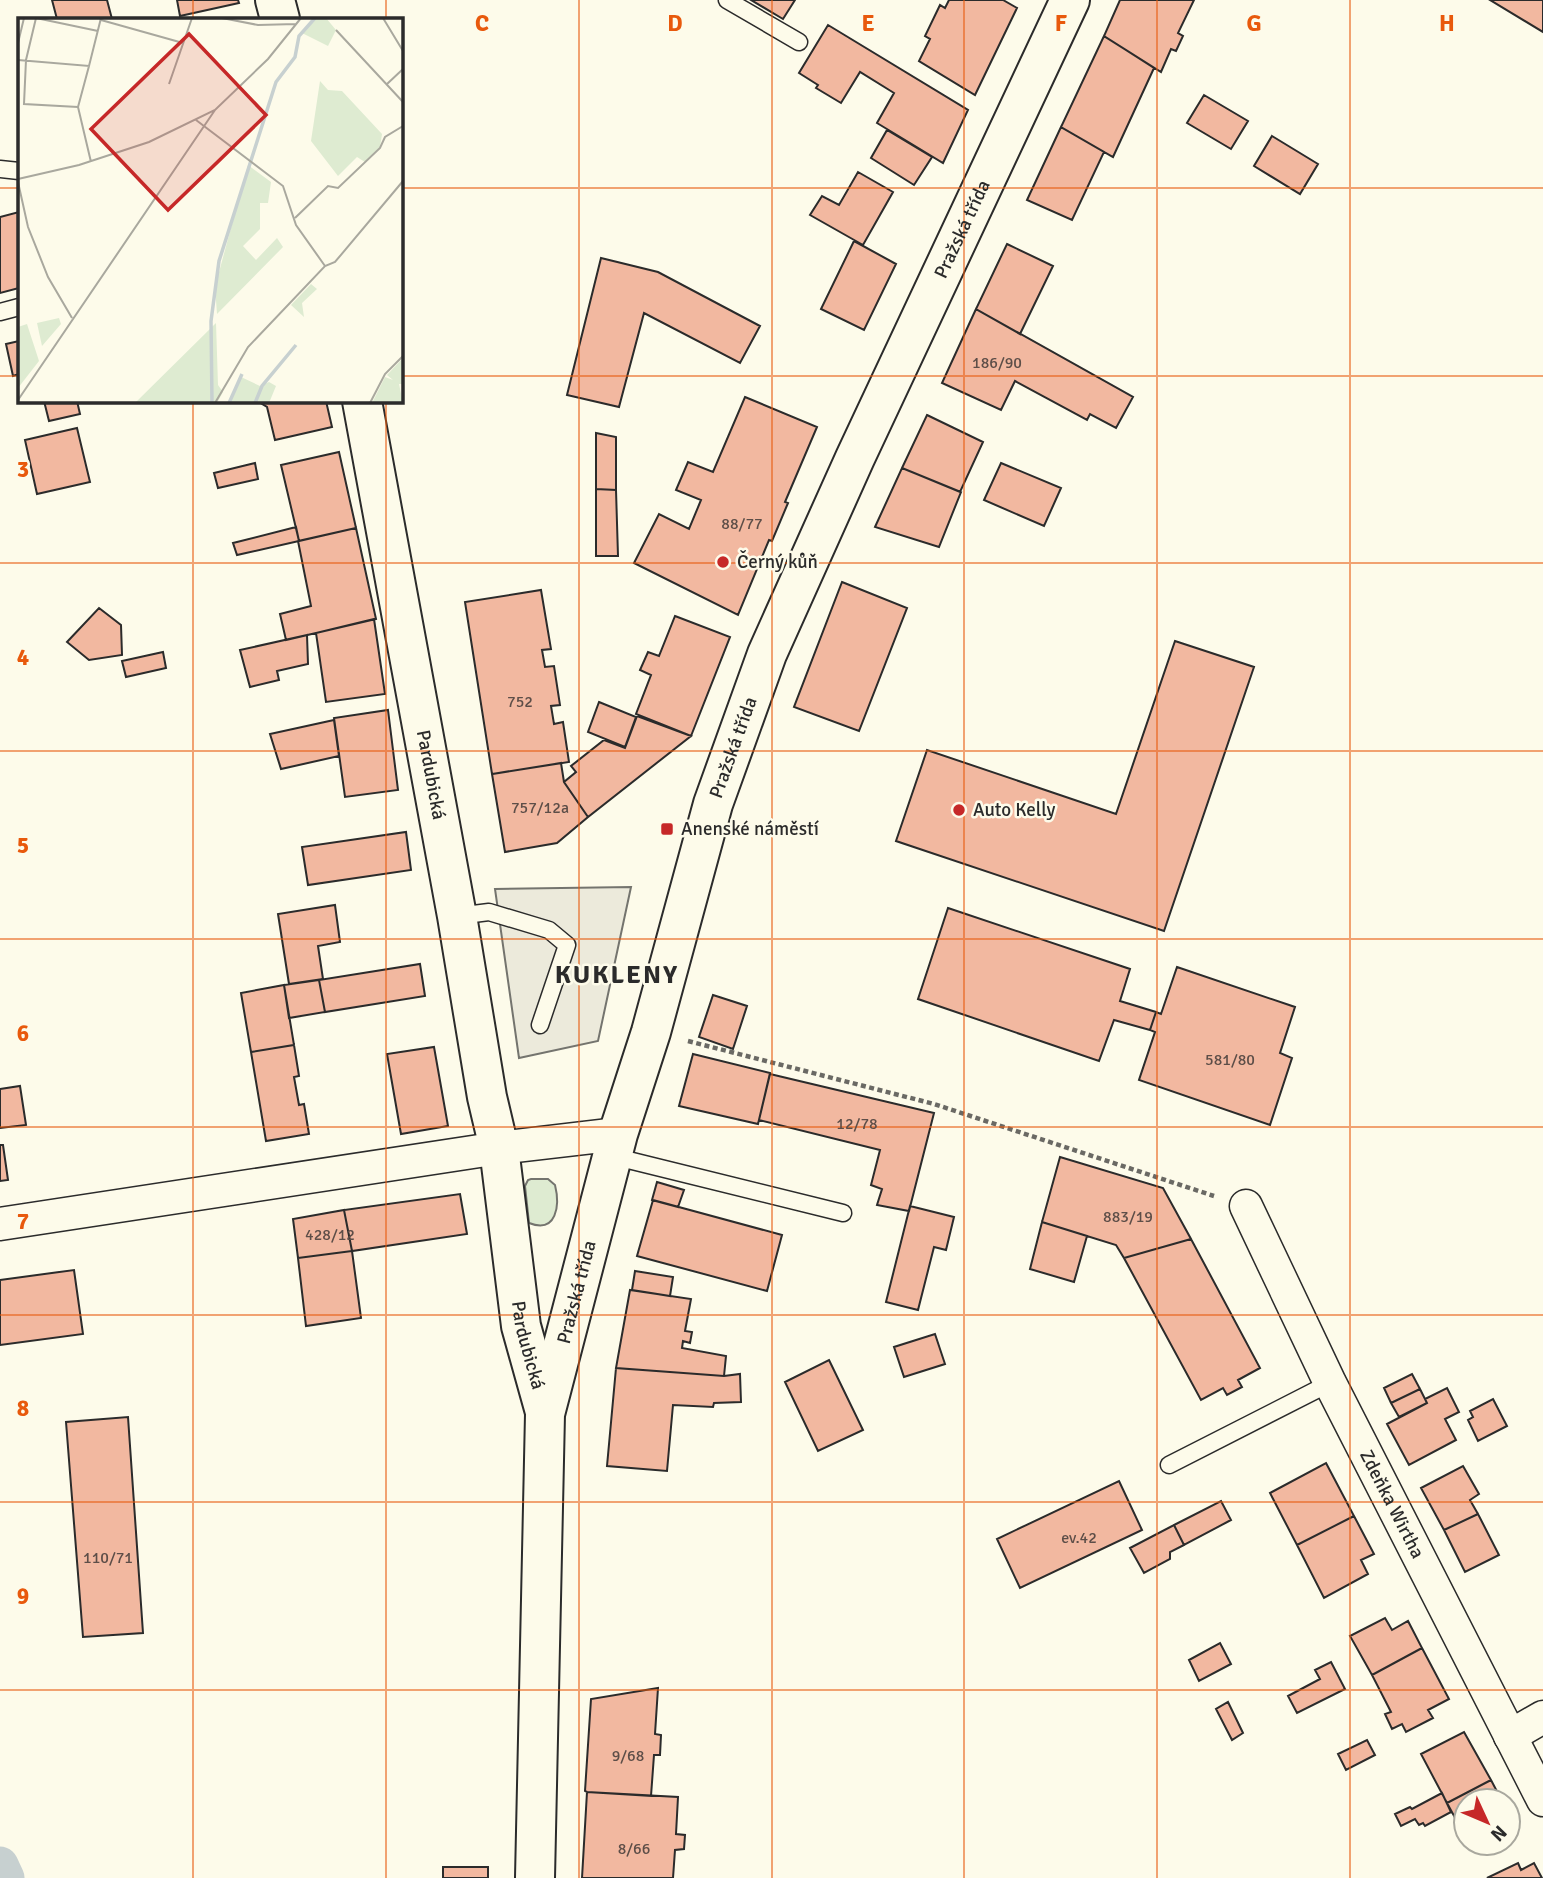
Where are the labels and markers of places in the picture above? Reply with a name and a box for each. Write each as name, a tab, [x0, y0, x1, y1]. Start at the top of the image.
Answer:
place label: Černý kůň	[737, 549, 818, 574]
marker: Černý kůň	[715, 554, 731, 570]
place label: Auto Kelly	[973, 798, 1056, 822]
marker: Auto Kelly	[951, 802, 967, 818]
place label: Anenské náměstí	[681, 817, 820, 841]
marker: Anenské náměstí	[659, 821, 675, 837]

